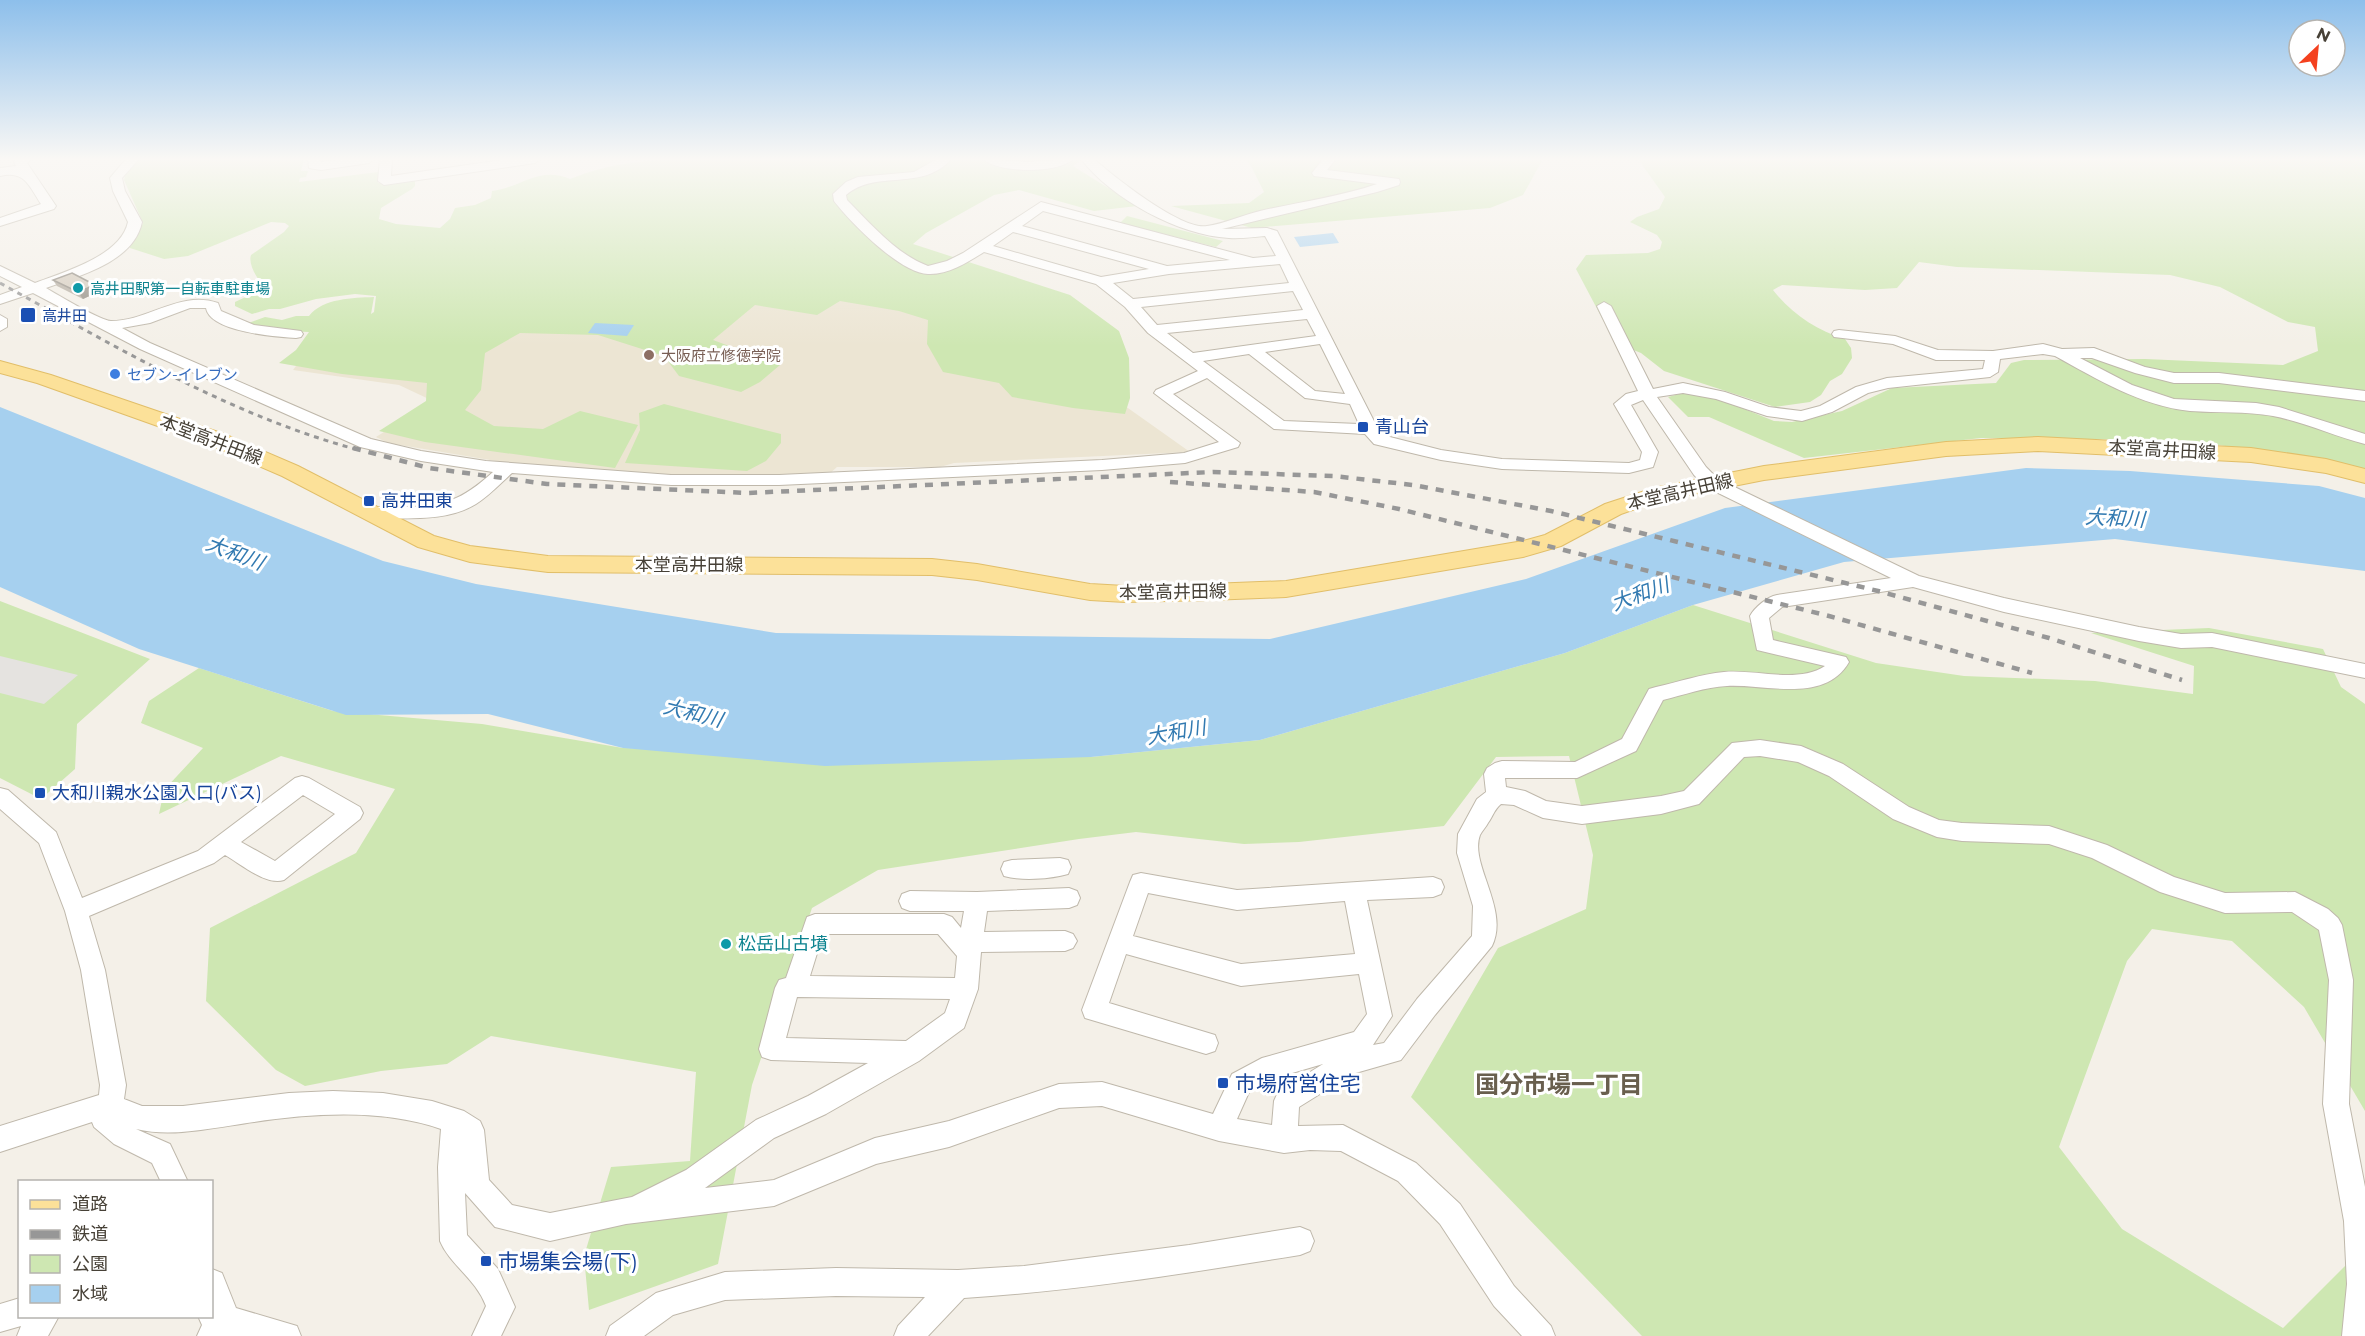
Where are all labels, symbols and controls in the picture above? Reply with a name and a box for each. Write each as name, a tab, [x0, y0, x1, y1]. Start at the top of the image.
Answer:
north arrow	[2287, 18, 2347, 78]
text: N	[2313, 24, 2333, 46]
place label: 高井田駅第一自転車駐車場	[90, 279, 270, 298]
marker: 高井田駅第一自転車駐車場	[71, 281, 85, 295]
marker: 高井田	[19, 306, 37, 324]
place label: 高井田	[42, 306, 87, 325]
place label: 大阪府立修徳学院	[661, 346, 781, 365]
marker: 大阪府立修徳学院	[642, 348, 656, 362]
place label: セブン-イレブン	[127, 365, 238, 384]
marker: セブン-イレブン	[108, 367, 122, 381]
street label: 本堂高井田線	[157, 410, 265, 470]
place label: 青山台	[1375, 416, 1429, 438]
marker: 青山台	[1356, 420, 1370, 434]
street label: 本堂高井田線	[2107, 436, 2217, 464]
street label: 本堂高井田線	[1625, 469, 1735, 515]
place label: 高井田東	[381, 490, 453, 512]
marker: 高井田東	[362, 494, 376, 508]
water label: 大和川	[2084, 504, 2148, 532]
water label: 大和川	[203, 531, 269, 576]
street label: 本堂高井田線	[635, 554, 743, 576]
water label: 大和川	[1608, 572, 1674, 616]
street label: 本堂高井田線	[1119, 580, 1227, 604]
water label: 大和川	[661, 694, 727, 732]
water label: 大和川	[1144, 715, 1210, 749]
place label: 大和川親水公園入口(バス)	[52, 782, 262, 804]
marker: 大和川親水公園入口(バス)	[33, 786, 47, 800]
place label: 松岳山古墳	[738, 933, 828, 955]
marker: 松岳山古墳	[719, 937, 733, 951]
district label: 国分市場一丁目	[1475, 1070, 1643, 1099]
place label: 市場府営住宅	[1235, 1071, 1361, 1096]
marker: 市場府営住宅	[1216, 1076, 1230, 1090]
legend	[18, 1180, 213, 1318]
text: 道路	[72, 1193, 108, 1215]
text: 鉄道	[72, 1223, 108, 1245]
place label: 市場集会場(下)	[498, 1249, 638, 1274]
text: 公園	[72, 1253, 108, 1275]
marker: 市場集会場(下)	[479, 1254, 493, 1268]
text: 水域	[72, 1283, 108, 1305]

